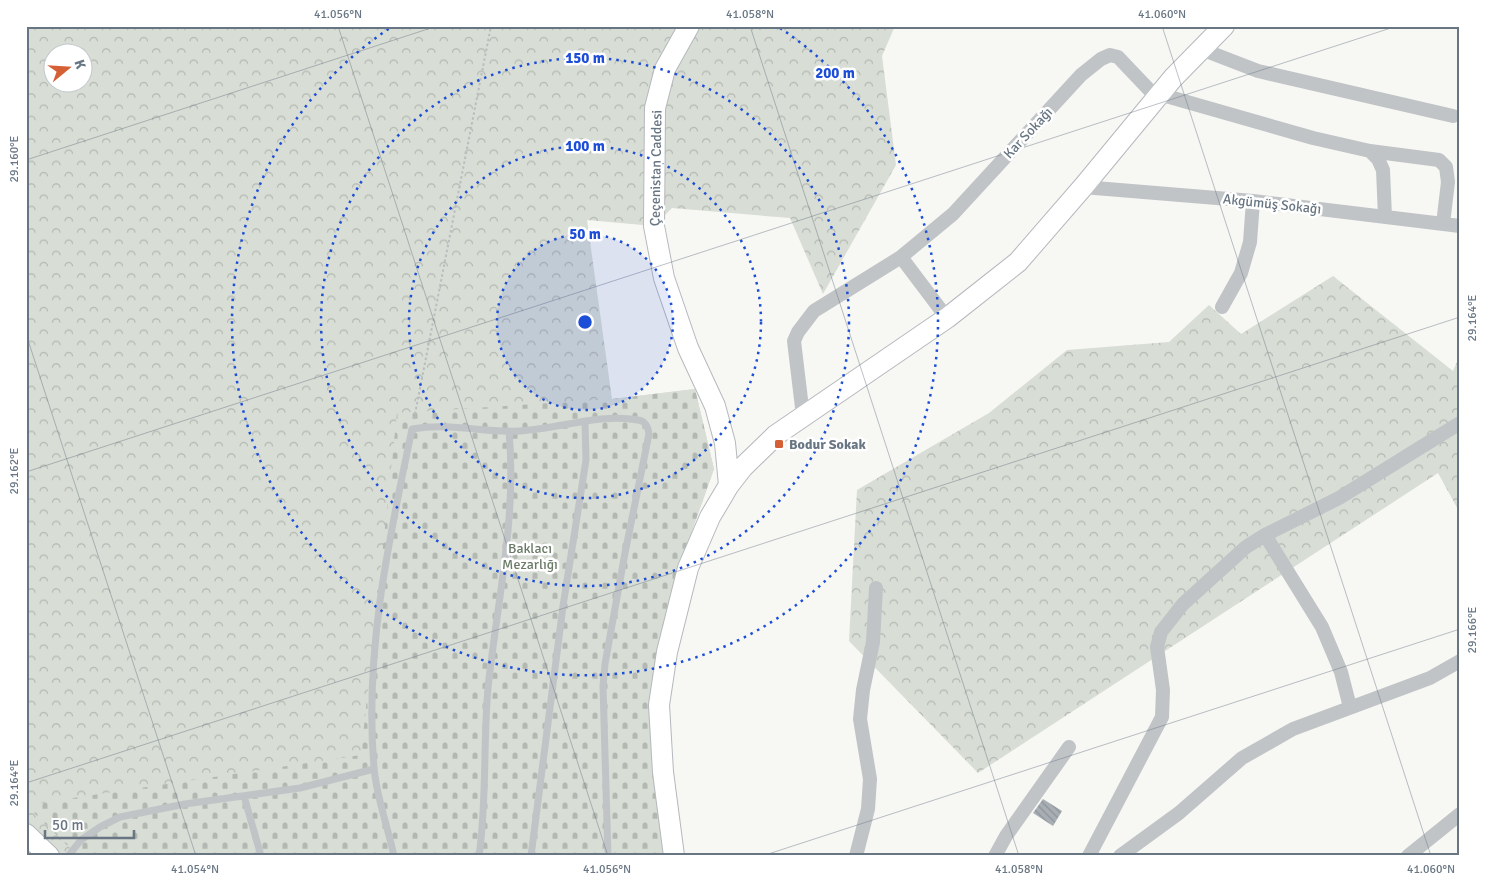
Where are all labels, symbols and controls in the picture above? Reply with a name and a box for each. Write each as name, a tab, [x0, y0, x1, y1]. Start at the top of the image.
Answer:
text: 41.056°N	[314, 7, 362, 22]
text: 41.058°N	[726, 7, 774, 22]
text: 41.060°N	[1138, 7, 1186, 22]
north arrow	[42, 42, 92, 92]
text: 150 m	[565, 49, 605, 67]
text: K	[70, 57, 89, 71]
text: 200 m	[815, 64, 855, 82]
street label: Kar Sokağı	[1000, 104, 1056, 162]
street label: Çeçenistan Caddesi	[646, 110, 666, 226]
text: 29.160°E	[7, 135, 22, 182]
text: 100 m	[565, 137, 605, 155]
street label: Akgümüş Sokağı	[1222, 190, 1322, 218]
text: 50 m	[569, 225, 601, 243]
text: 29.164°E	[1465, 294, 1480, 341]
centre of rings	[576, 313, 594, 331]
place label: Bodur Sokak	[789, 436, 866, 453]
marker: Bodur Sokak	[773, 438, 785, 450]
text: 29.162°E	[7, 447, 22, 494]
park label: Baklacı Mezarlığı	[502, 540, 558, 573]
text: 29.166°E	[1465, 606, 1480, 653]
text: 29.164°E	[7, 759, 22, 806]
scale bar	[45, 807, 134, 839]
text: 50 m	[52, 816, 83, 834]
text: 41.054°N	[171, 862, 219, 877]
text: 41.056°N	[583, 862, 631, 877]
text: 41.058°N	[995, 862, 1043, 877]
text: 41.060°N	[1407, 862, 1455, 877]

